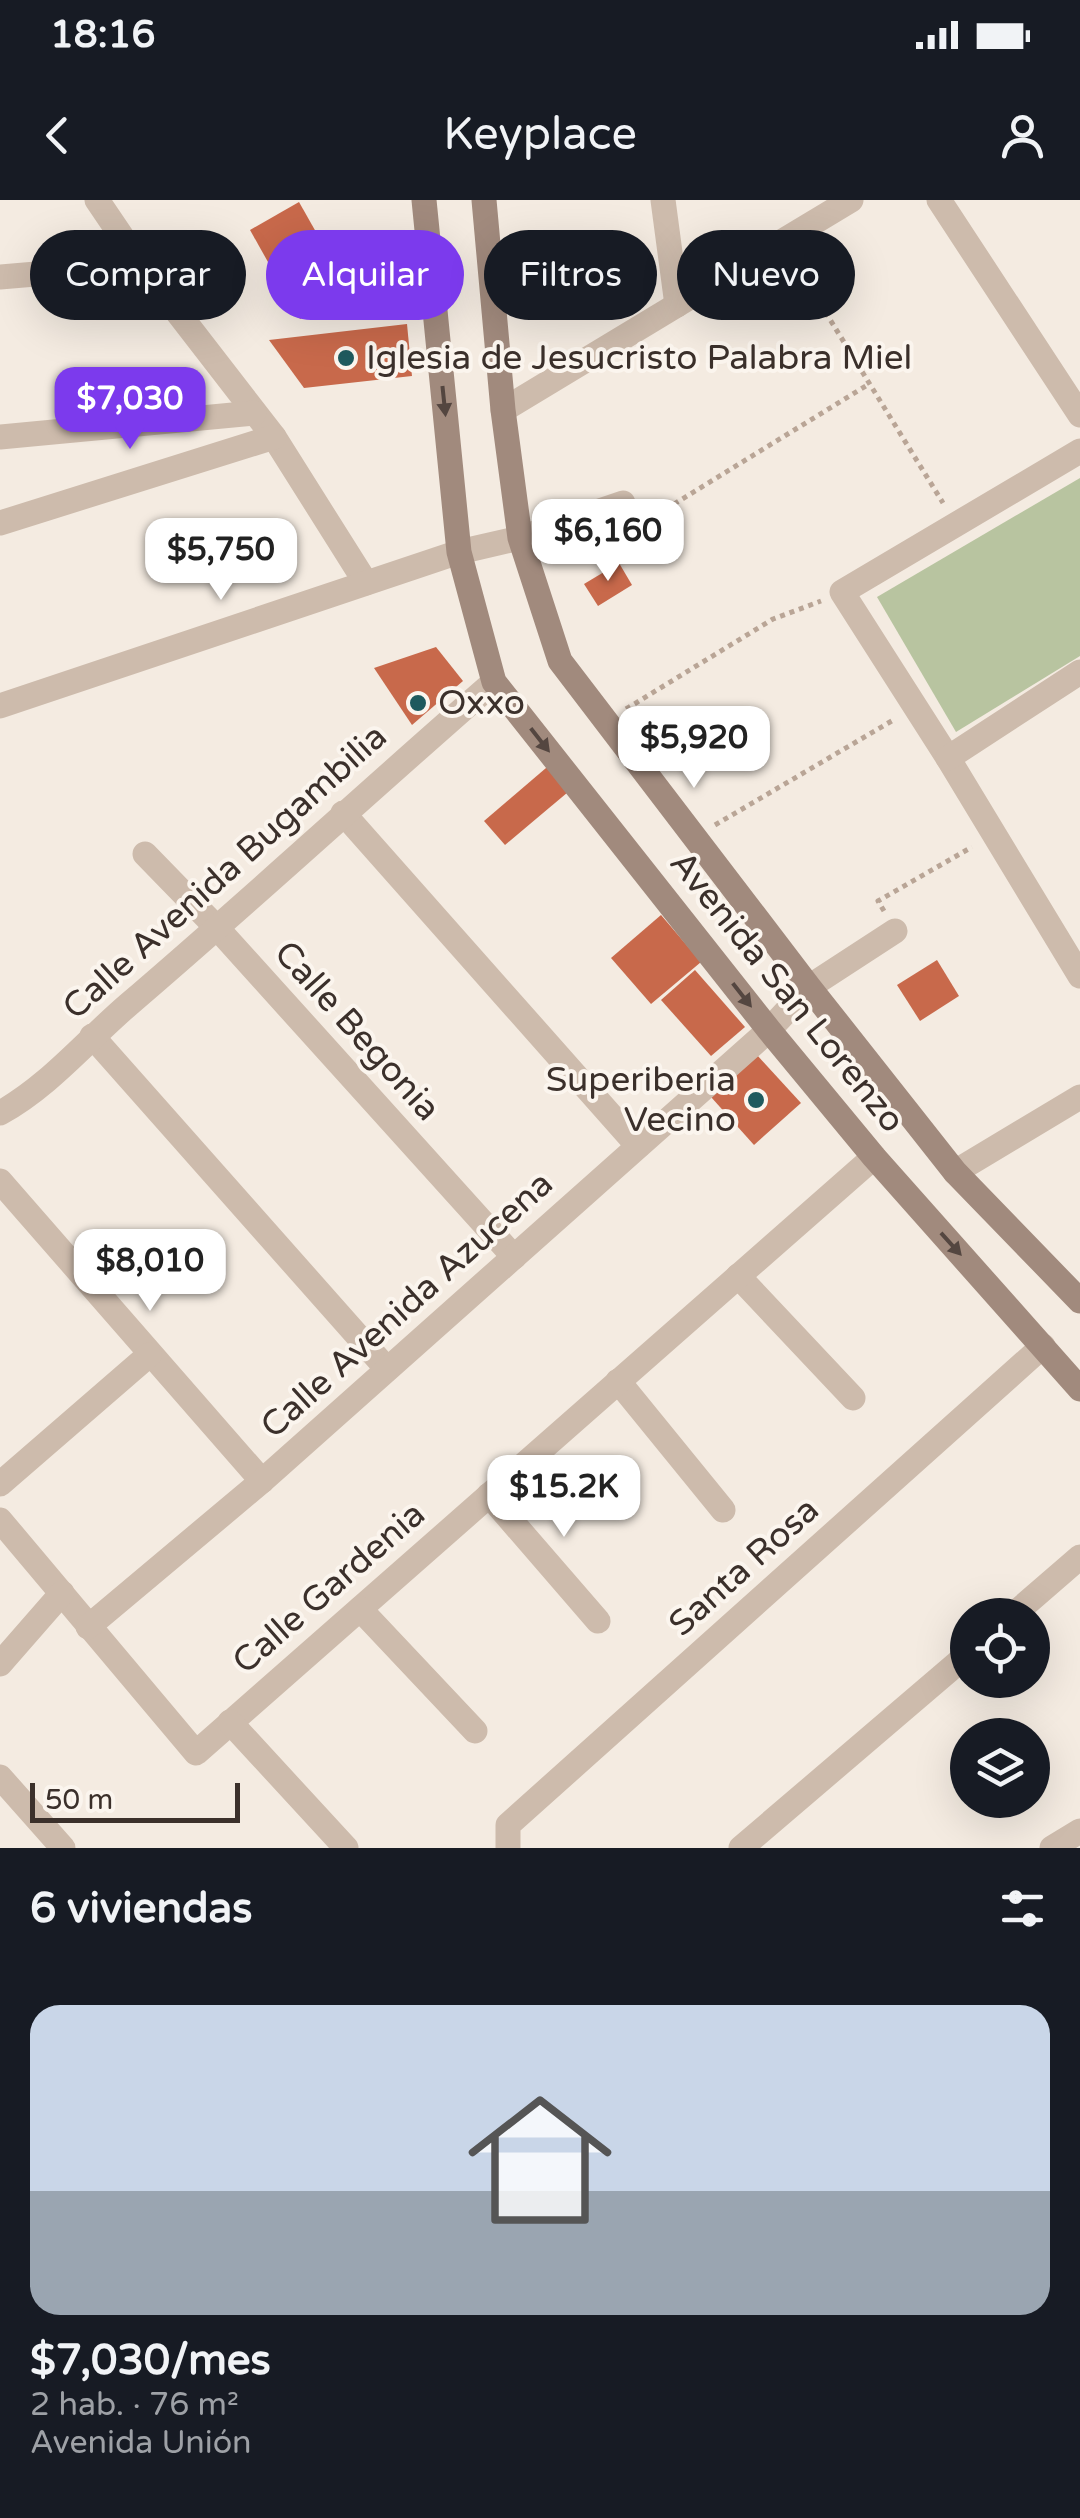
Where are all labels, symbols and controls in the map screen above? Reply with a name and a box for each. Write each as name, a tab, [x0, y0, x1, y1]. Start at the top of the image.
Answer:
text: 18:16	[50, 12, 155, 58]
icon: back	[30, 108, 85, 163]
text: Keyplace	[443, 108, 637, 162]
icon: person	[995, 108, 1050, 163]
chip: Comprar	[30, 230, 246, 320]
chip: Alquilar	[266, 230, 464, 320]
chip: Filtros	[484, 230, 657, 320]
chip: Nuevo	[677, 230, 855, 320]
place label: Iglesia de Jesucristo Palabra Miel	[366, 337, 912, 379]
marker: Iglesia de Jesucristo Palabra Miel	[335, 347, 357, 369]
pin: $7,030	[49, 367, 211, 452]
text: $7,030	[77, 380, 183, 418]
one-way arrow	[436, 386, 452, 418]
pin: $6,160	[527, 499, 689, 584]
text: $6,160	[554, 512, 662, 550]
pin: $5,750	[140, 518, 302, 603]
text: $5,750	[167, 531, 275, 569]
place label: Oxxo	[438, 682, 525, 724]
marker: Oxxo	[407, 692, 429, 714]
pin: $5,920	[613, 706, 775, 791]
street label: Calle Avenida Bugambilia	[54, 715, 396, 1029]
text: $5,920	[640, 719, 748, 757]
one-way arrow	[530, 727, 550, 753]
street label: Avenida San Lorenzo	[661, 843, 913, 1141]
street label: Calle Begonia	[265, 932, 449, 1130]
one-way arrow	[731, 982, 752, 1008]
place label: Superiberia Vecino	[546, 1059, 736, 1141]
marker: Superiberia Vecino	[745, 1089, 767, 1111]
street label: Calle Avenida Azucena	[252, 1163, 562, 1447]
pin: $8,010	[69, 1229, 231, 1314]
one-way arrow	[940, 1231, 962, 1256]
text: $8,010	[96, 1242, 204, 1280]
pin: $15.2K	[483, 1455, 645, 1540]
text: $15.2K	[509, 1468, 619, 1506]
street label: Santa Rosa	[660, 1489, 828, 1645]
street label: Calle Gardenia	[224, 1493, 434, 1683]
map controls	[950, 1598, 1050, 1818]
button: locate	[950, 1598, 1050, 1698]
button: layers	[950, 1718, 1050, 1818]
scale bar	[30, 1778, 240, 1822]
text: 50 m	[45, 1783, 113, 1817]
icon: filters	[995, 1881, 1050, 1936]
text: 6 viviendas	[30, 1883, 252, 1934]
icon: home	[450, 2070, 630, 2250]
text: $7,030/mes	[30, 2335, 271, 2386]
text: 2 hab. · 76 m²	[30, 2386, 239, 2424]
text: Avenida Unión	[30, 2424, 252, 2462]

